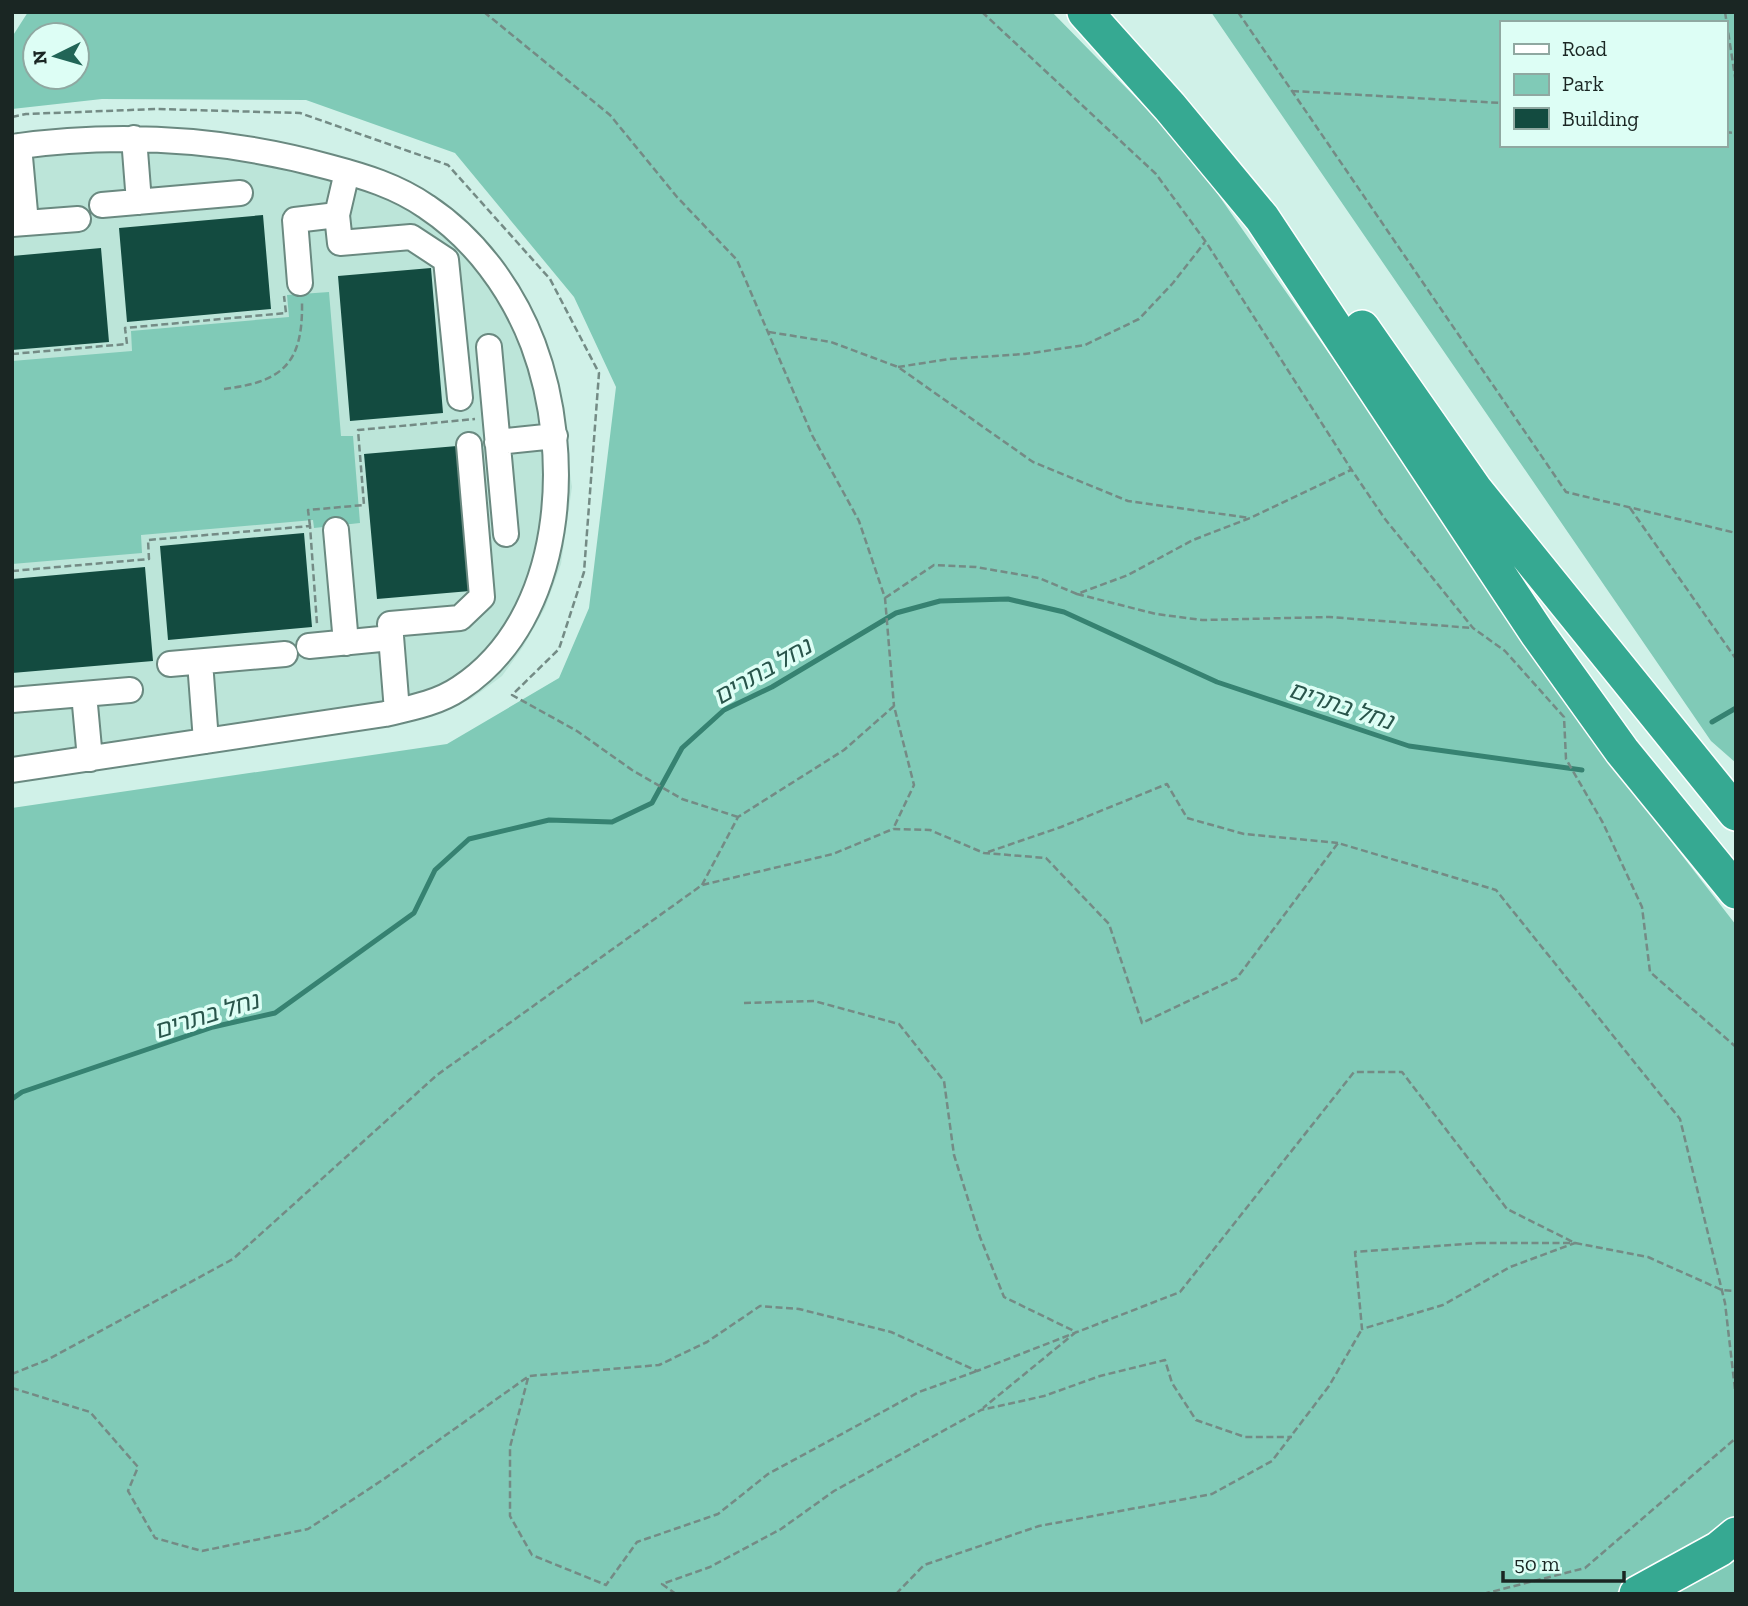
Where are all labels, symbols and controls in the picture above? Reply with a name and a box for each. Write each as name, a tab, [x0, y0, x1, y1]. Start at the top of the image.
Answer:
north arrow	[21, 21, 91, 91]
legend	[1500, 21, 1727, 147]
text: Road	[1562, 36, 1608, 61]
text: N	[27, 49, 52, 66]
text: Park	[1562, 71, 1604, 96]
text: Building	[1562, 106, 1639, 131]
water label: נחל בתרים	[708, 630, 818, 711]
water label: נחל בתרים	[1285, 674, 1399, 736]
water label: נחל בתרים	[150, 985, 264, 1045]
scale bar	[1503, 1540, 1624, 1584]
text: 50 m	[1514, 1551, 1560, 1576]

